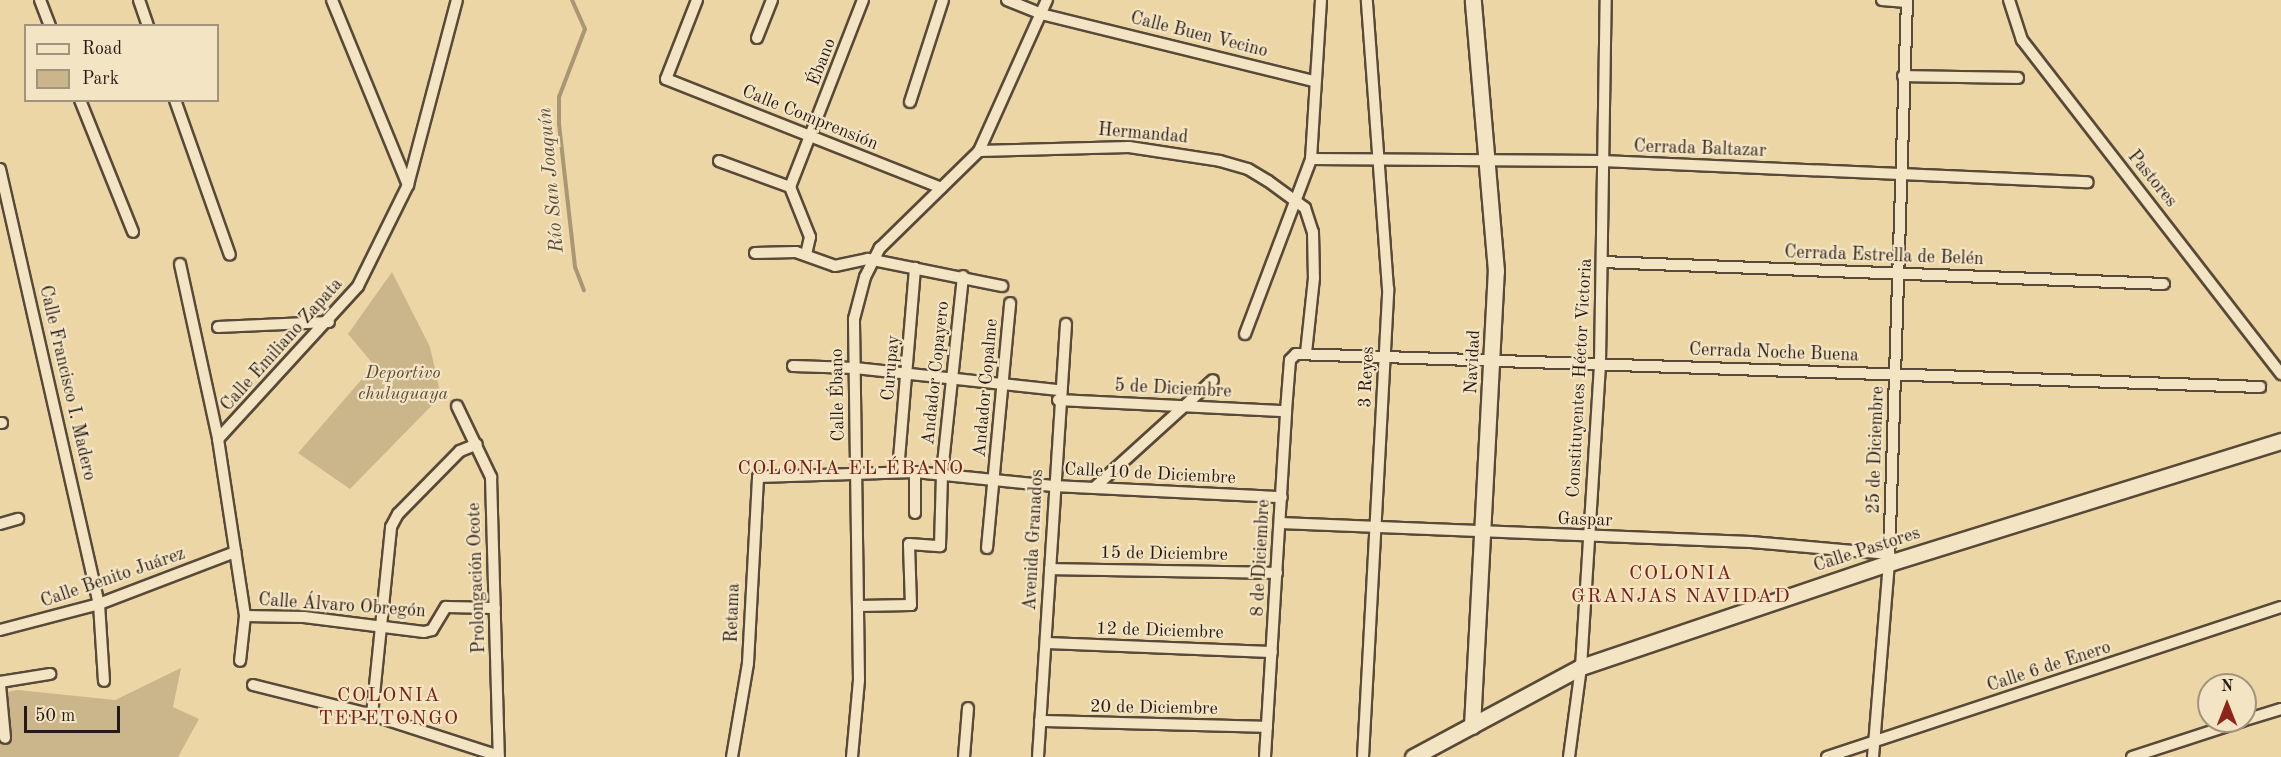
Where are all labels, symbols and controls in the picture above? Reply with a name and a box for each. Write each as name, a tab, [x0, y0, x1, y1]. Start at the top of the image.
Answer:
street label: Calle Buen Vecino	[1128, 7, 1270, 63]
legend	[24, 24, 219, 102]
street label: Ébano	[803, 35, 841, 89]
text: Road	[82, 40, 122, 58]
text: Park	[82, 70, 119, 88]
street label: Calle Comprensión	[739, 81, 881, 155]
water label: Río San Joaquín	[534, 106, 570, 254]
street label: Hermandad	[1097, 119, 1189, 149]
street label: Cerrada Baltazar	[1633, 136, 1767, 162]
street label: Pastores	[2123, 146, 2181, 212]
street label: Cerrada Estrella de Belén	[1784, 242, 1984, 270]
street label: Constituyentes Héctor Victoria	[1563, 258, 1597, 498]
street label: Calle Emiliano Zapata	[216, 274, 348, 416]
street label: Calle Francisco I. Madero	[34, 283, 100, 483]
street label: Andador Copayero	[918, 300, 954, 446]
street label: Andador Copalme	[969, 318, 1003, 458]
street label: Navidad	[1461, 329, 1485, 395]
street label: Curupay	[877, 334, 905, 402]
street label: Cerrada Noche Buena	[1689, 339, 1859, 367]
street label: 3 Reyes	[1355, 346, 1379, 408]
street label: Calle Ébano	[826, 348, 850, 442]
park label: Deportivo chuluguaya	[358, 363, 448, 406]
street label: 5 de Diciembre	[1114, 375, 1232, 403]
street label: 25 de Diciembre	[1863, 386, 1889, 514]
district label: COLONIA EL ÉBANO	[737, 457, 965, 481]
street label: Calle 10 de Diciembre	[1064, 459, 1236, 489]
street label: Avenida Granados	[1020, 469, 1048, 611]
street label: 8 de Diciembre	[1247, 499, 1275, 617]
street label: Prolongación Ocote	[464, 502, 490, 654]
street label: Gaspar	[1557, 508, 1613, 532]
street label: Calle Pastores	[1811, 523, 1923, 577]
street label: 15 de Diciembre	[1100, 542, 1228, 566]
street label: Calle Benito Juárez	[38, 543, 188, 613]
district label: COLONIA GRANJAS NAVIDAD	[1571, 563, 1791, 610]
street label: Retama	[721, 583, 745, 643]
street label: Calle Álvaro Obregón	[258, 589, 426, 623]
street label: 12 de Diciembre	[1096, 618, 1224, 644]
street label: Calle 6 de Enero	[1984, 637, 2114, 697]
north arrow	[2197, 673, 2257, 733]
text: N	[2221, 679, 2233, 695]
district label: COLONIA TEPETONGO	[318, 685, 460, 732]
scale bar	[27, 694, 123, 732]
street label: 20 de Diciembre	[1090, 696, 1218, 720]
text: 50 m	[35, 707, 75, 725]

